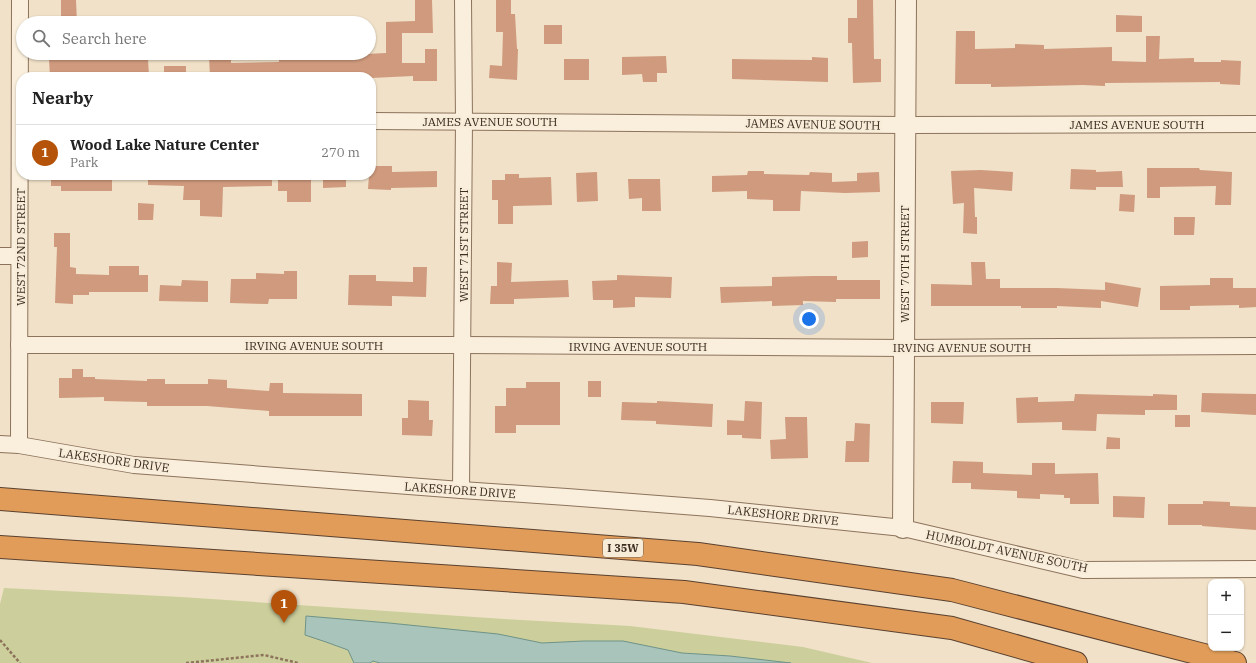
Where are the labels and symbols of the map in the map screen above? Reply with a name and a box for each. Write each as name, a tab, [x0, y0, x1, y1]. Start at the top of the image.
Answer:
street label: JAMES AVENUE SOUTH	[422, 114, 558, 129]
street label: JAMES AVENUE SOUTH	[745, 115, 881, 133]
street label: JAMES AVENUE SOUTH	[1069, 117, 1205, 132]
street label: WEST 71ST STREET	[456, 187, 471, 302]
street label: WEST 72ND STREET	[13, 188, 28, 306]
street label: WEST 70TH STREET	[897, 205, 912, 323]
your location	[799, 309, 819, 329]
street label: IRVING AVENUE SOUTH	[245, 338, 383, 353]
street label: IRVING AVENUE SOUTH	[569, 339, 707, 354]
street label: IRVING AVENUE SOUTH	[893, 340, 1031, 355]
street label: LAKESHORE DRIVE	[58, 445, 170, 475]
street label: LAKESHORE DRIVE	[404, 479, 516, 501]
street label: LAKESHORE DRIVE	[727, 502, 839, 528]
street label: HUMBOLDT AVENUE SOUTH	[925, 526, 1089, 576]
road number: I 35W	[603, 539, 643, 557]
pin: 1	[271, 590, 297, 623]

